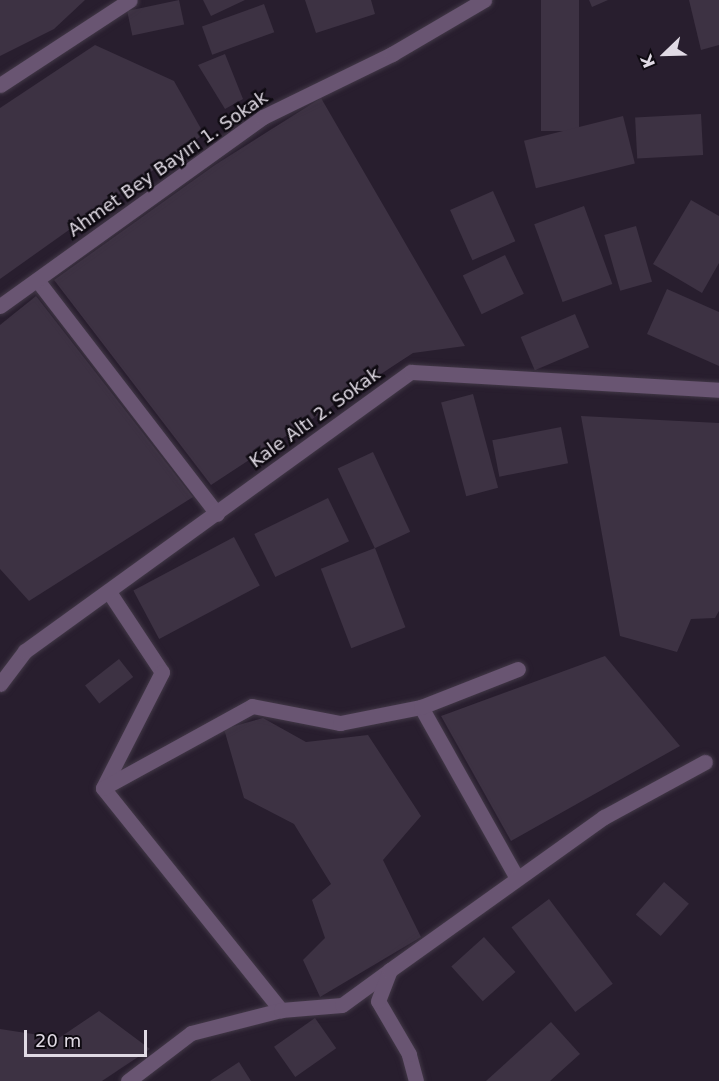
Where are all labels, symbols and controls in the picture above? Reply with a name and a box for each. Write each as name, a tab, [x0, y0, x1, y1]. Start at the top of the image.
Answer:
north arrow	[635, 24, 695, 84]
text: K	[637, 52, 659, 71]
street label: Ahmet Bey Bayırı 1. Sokak	[64, 87, 272, 241]
street label: Kale Altı 2. Sokak	[245, 363, 385, 473]
scale bar	[27, 1018, 150, 1056]
text: 20 m	[35, 1030, 81, 1051]

